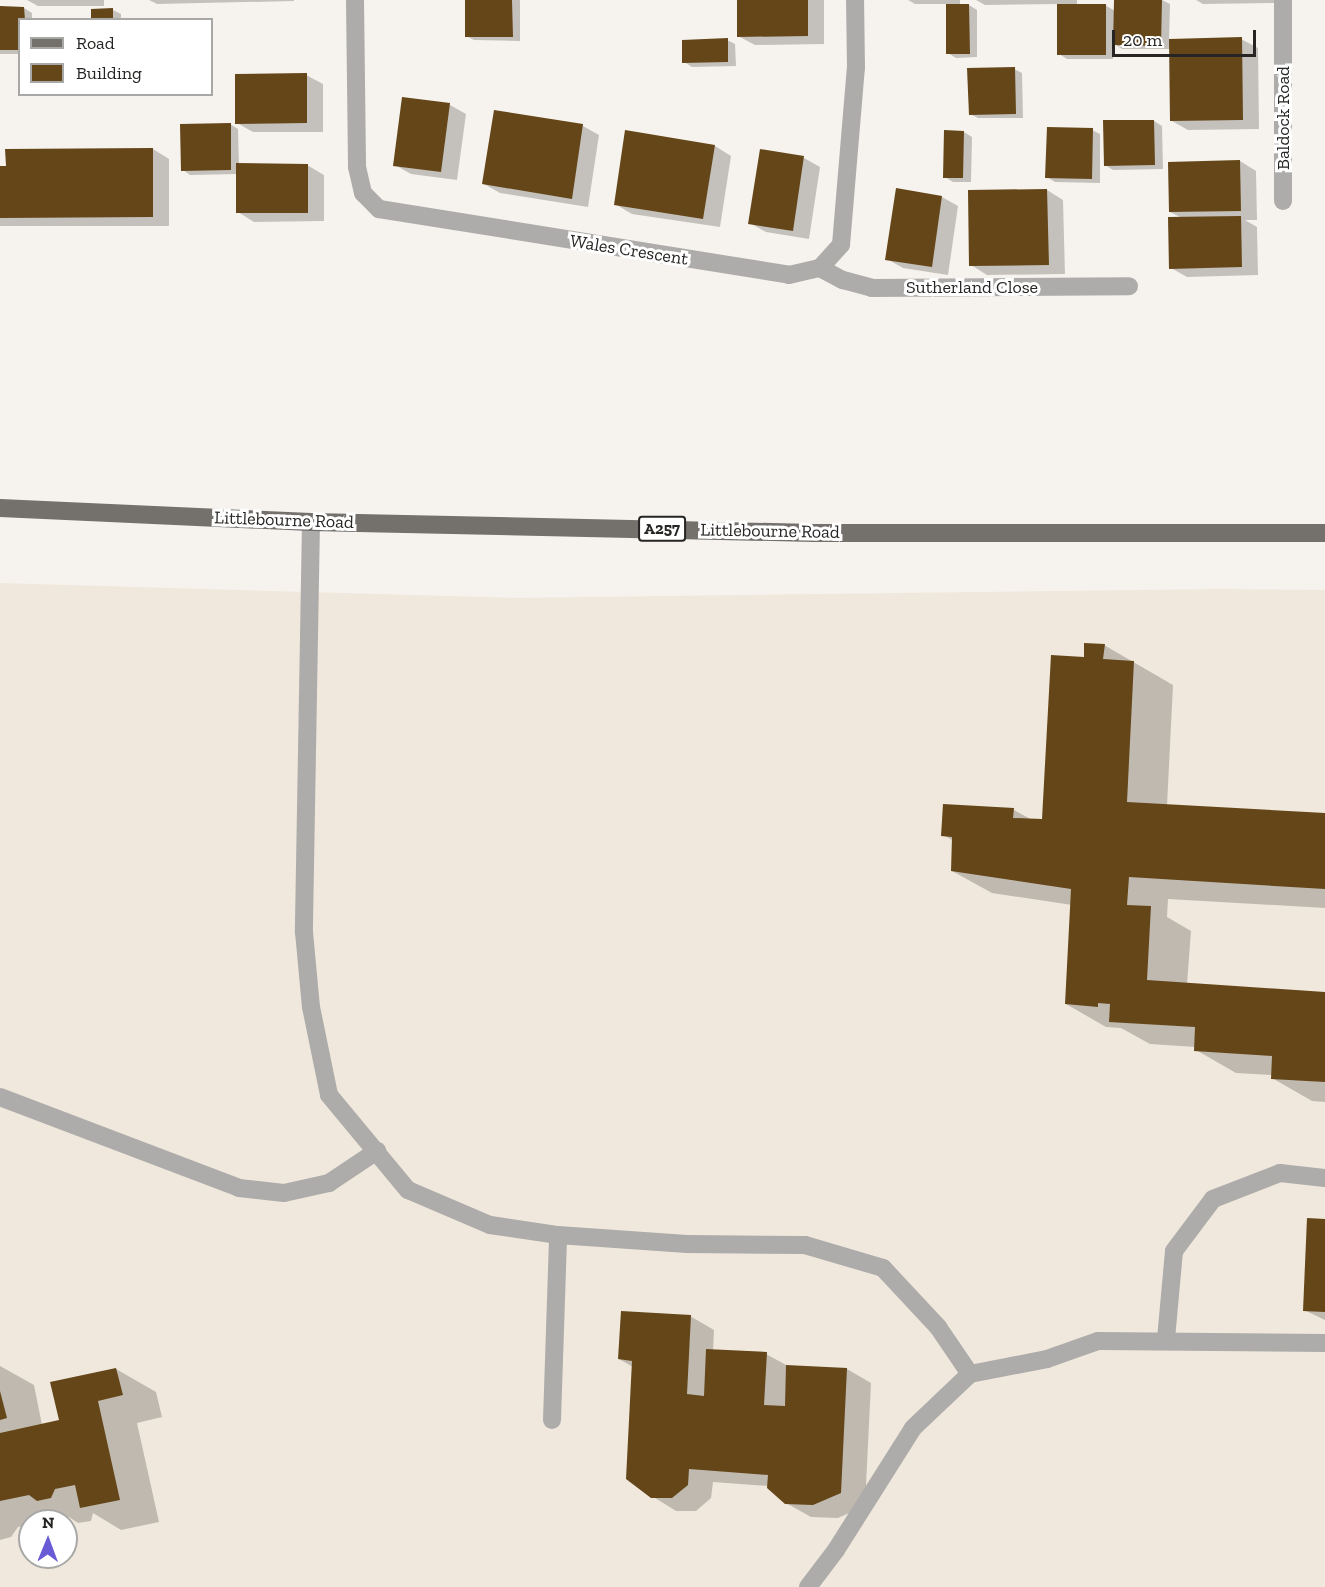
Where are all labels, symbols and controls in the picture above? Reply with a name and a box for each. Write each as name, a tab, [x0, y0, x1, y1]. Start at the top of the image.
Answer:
legend	[18, 18, 213, 96]
scale bar	[1115, 18, 1259, 56]
text: 20 m	[1123, 29, 1162, 51]
text: Road	[76, 32, 115, 54]
text: Building	[76, 62, 142, 84]
street label: Baldock Road	[1272, 66, 1294, 170]
street label: Wales Crescent	[568, 230, 690, 270]
street label: Sutherland Close	[906, 276, 1038, 298]
street label: Littlebourne Road	[214, 507, 354, 533]
road number: A257	[638, 516, 686, 542]
street label: Littlebourne Road	[700, 519, 840, 543]
north arrow	[18, 1509, 78, 1569]
text: N	[42, 1513, 55, 1532]

